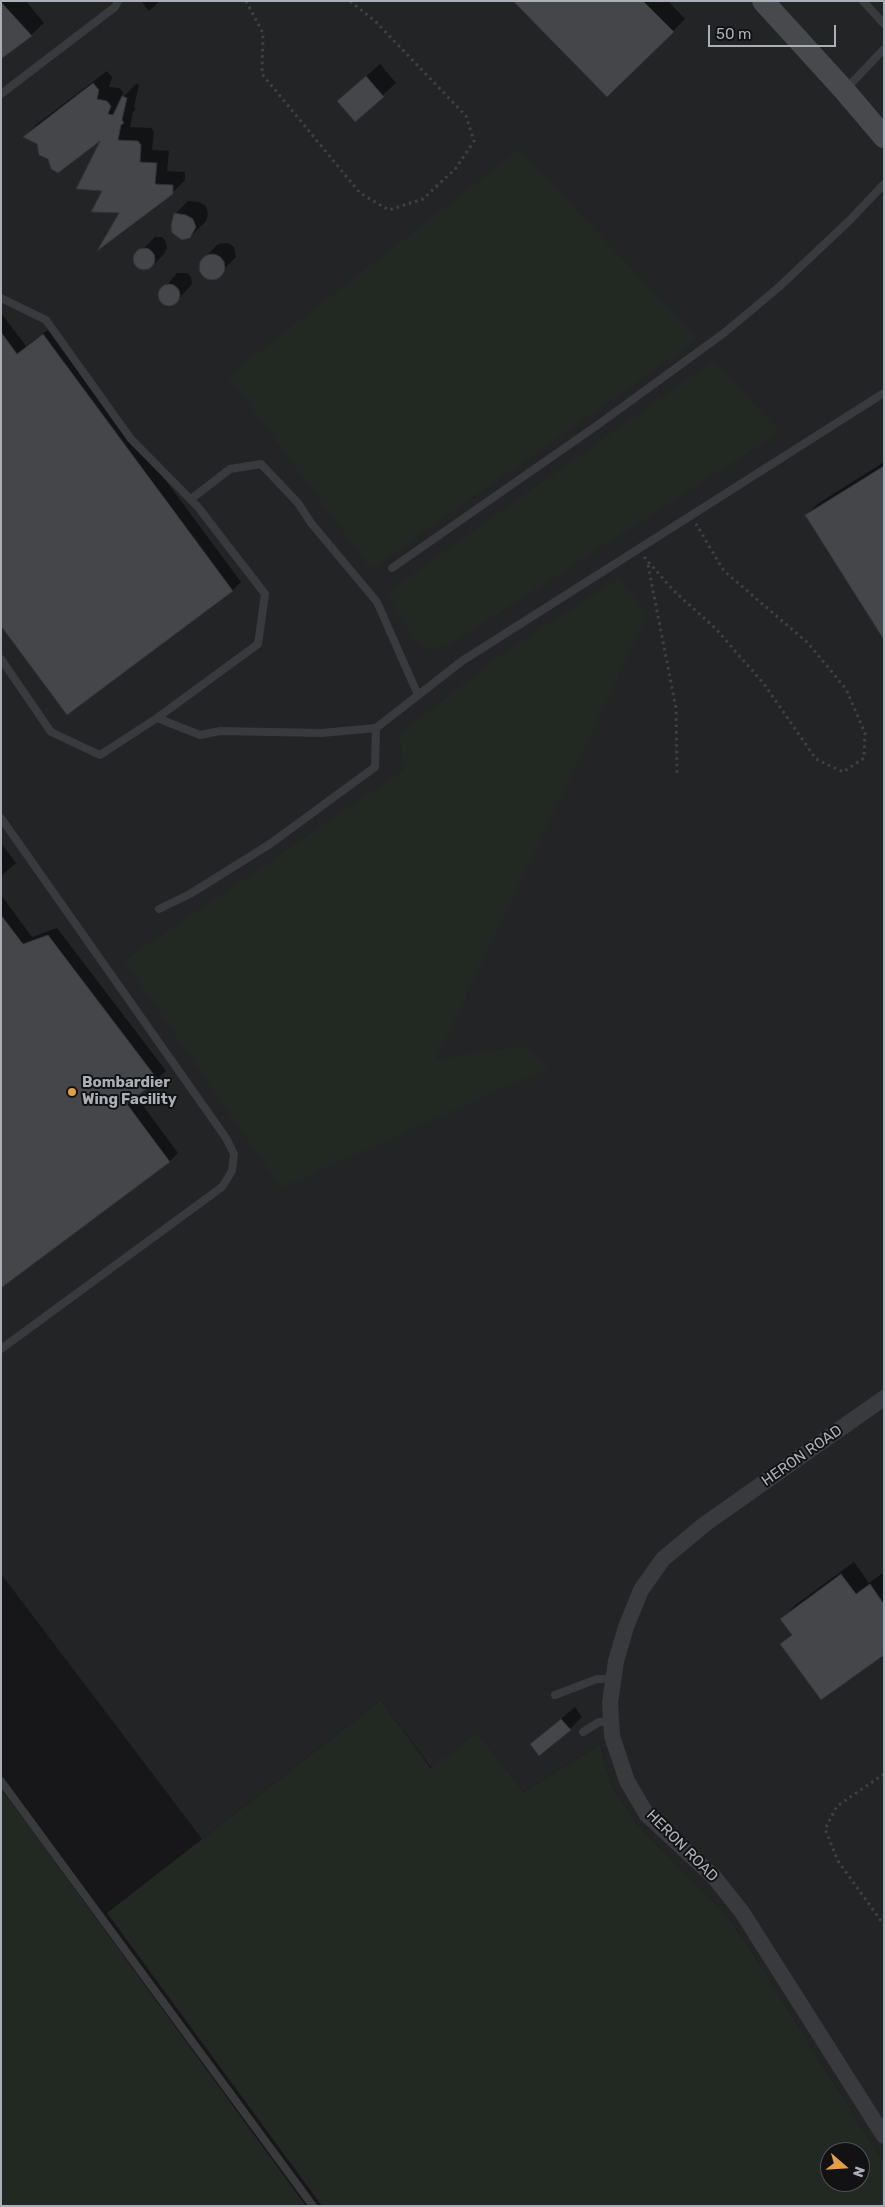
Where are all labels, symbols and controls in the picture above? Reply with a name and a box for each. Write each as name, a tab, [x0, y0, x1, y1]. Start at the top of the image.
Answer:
scale bar	[710, 15, 838, 47]
text: 50 m	[716, 25, 751, 43]
place label: Bombardier Wing Facility	[82, 1074, 177, 1109]
marker: Bombardier Wing Facility	[66, 1086, 78, 1098]
street label: HERON ROAD	[758, 1422, 846, 1490]
street label: HERON ROAD	[642, 1806, 722, 1886]
north arrow	[820, 2142, 870, 2192]
text: N	[849, 2164, 868, 2179]

